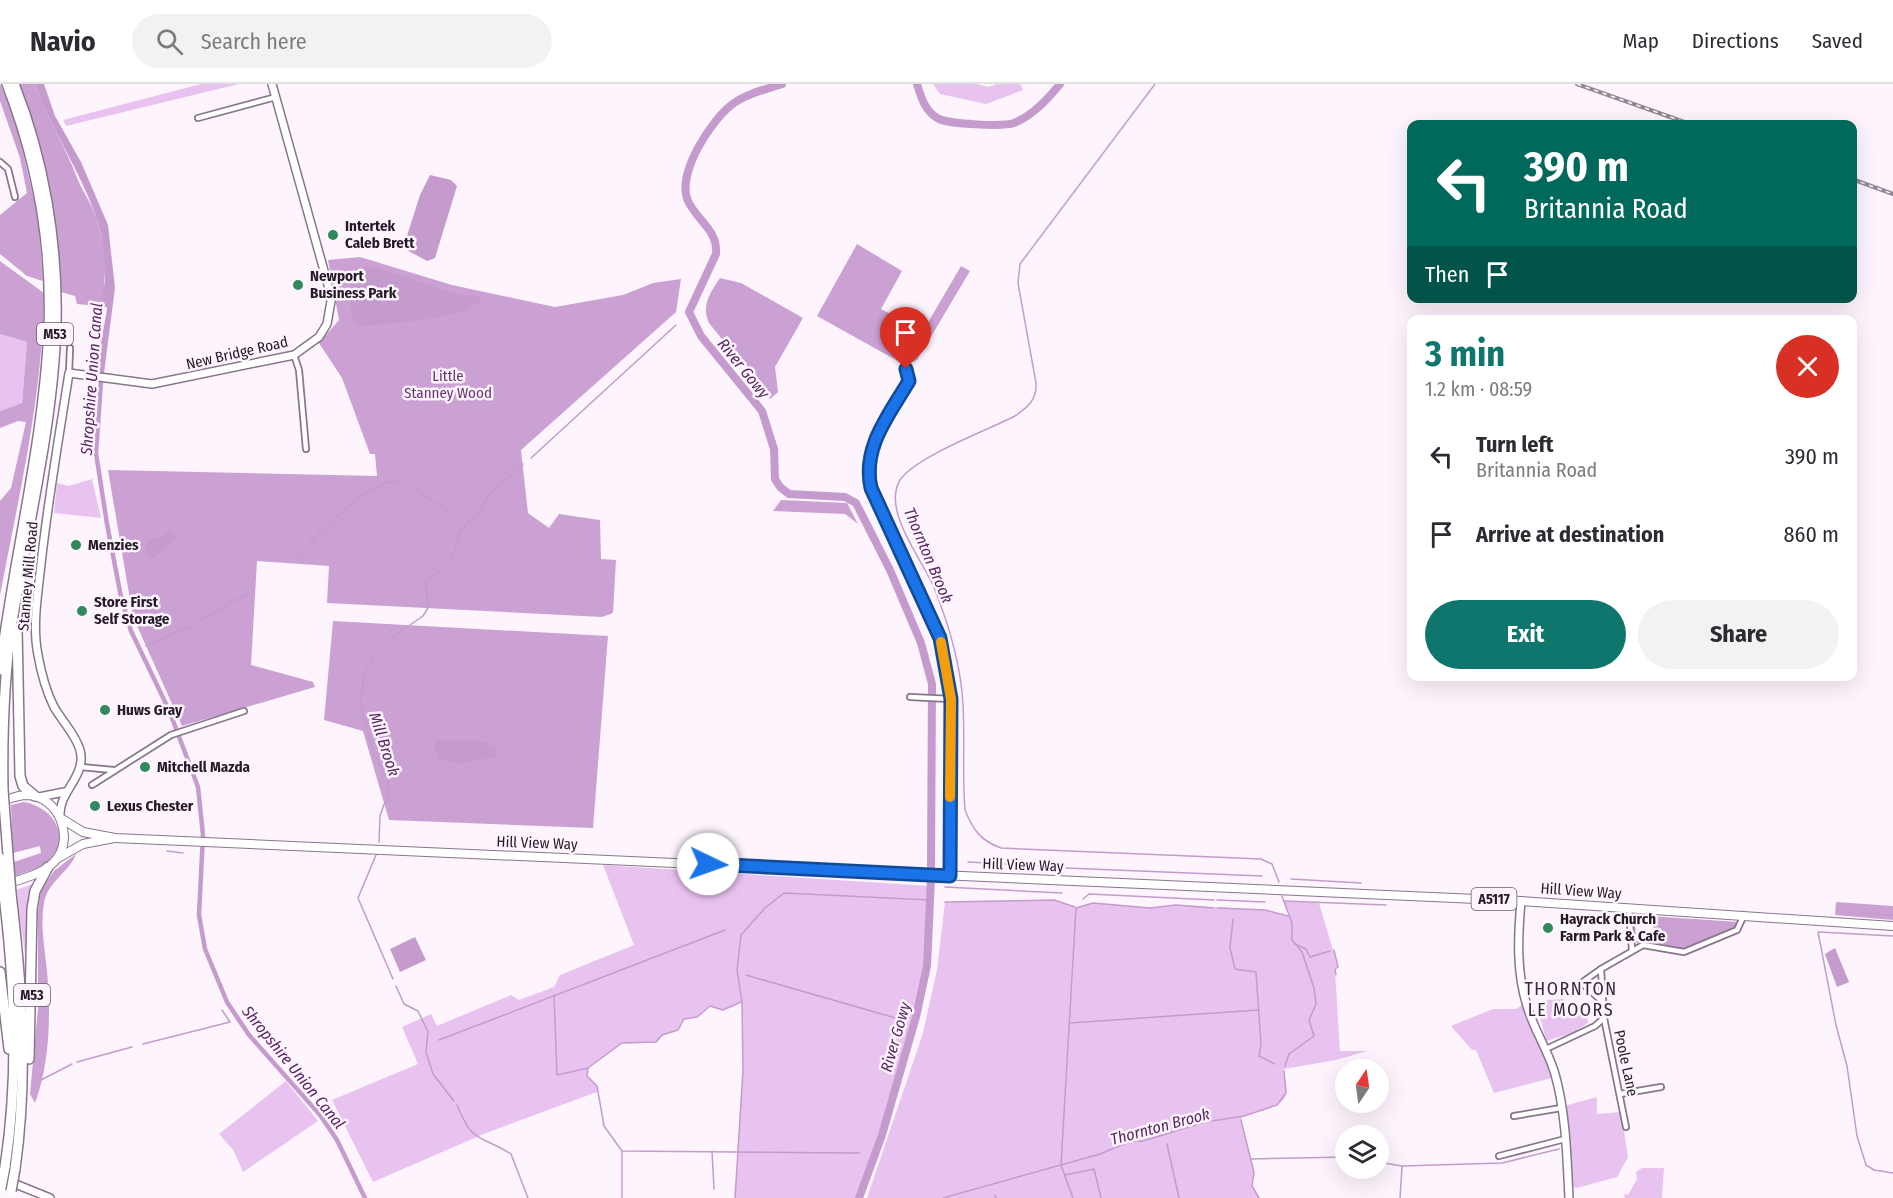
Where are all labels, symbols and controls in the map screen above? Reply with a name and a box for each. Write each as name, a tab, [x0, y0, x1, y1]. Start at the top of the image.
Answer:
search box	[132, 14, 552, 68]
text: Navio	[30, 25, 96, 58]
icon: search	[153, 25, 186, 58]
text: Search here	[201, 28, 307, 55]
text: Map	[1622, 28, 1659, 54]
text: Directions	[1692, 28, 1779, 54]
text: Saved	[1812, 28, 1863, 54]
text: 390 m	[1524, 142, 1629, 192]
icon: left	[1425, 144, 1503, 222]
text: Britannia Road	[1524, 193, 1688, 225]
place label: Intertek Caleb Brett	[345, 217, 415, 252]
marker: Intertek Caleb Brett	[326, 228, 340, 242]
icon: arrive	[1481, 258, 1514, 291]
text: Then	[1425, 261, 1469, 288]
place label: Newport Business Park	[310, 267, 397, 302]
marker: Newport Business Park	[291, 278, 305, 292]
water label: Shropshire Union Canal	[77, 302, 106, 457]
pin	[880, 307, 931, 369]
icon: arrive	[889, 316, 922, 349]
road number: M53	[37, 323, 73, 345]
text: 3 min	[1425, 332, 1505, 376]
street label: New Bridge Road	[184, 333, 290, 373]
water label: River Gowy	[714, 335, 774, 403]
button: close	[1776, 335, 1839, 398]
park label: Little Stanney Wood	[404, 367, 492, 402]
text: 1.2 km · 08:59	[1425, 377, 1532, 401]
text: Turn left	[1476, 431, 1554, 458]
icon: left	[1425, 440, 1458, 473]
text: 390 m	[1785, 443, 1839, 470]
text: Britannia Road	[1476, 458, 1597, 482]
water label: Thornton Brook	[900, 505, 957, 606]
icon: arrive	[1425, 518, 1458, 551]
street label: Stanney Mill Road	[14, 520, 42, 632]
text: Arrive at destination	[1476, 521, 1664, 548]
text: 860 m	[1784, 521, 1839, 548]
place label: Menzies	[88, 536, 139, 554]
marker: Menzies	[69, 538, 83, 552]
place label: Store First Self Storage	[94, 593, 170, 628]
button: Exit	[1425, 600, 1626, 669]
button: Share	[1638, 600, 1839, 669]
marker: Store First Self Storage	[75, 604, 89, 618]
place label: Huws Gray	[117, 701, 183, 719]
marker: Huws Gray	[98, 703, 112, 717]
water label: Mill Brook	[365, 710, 404, 779]
place label: Mitchell Mazda	[157, 758, 251, 776]
marker: Mitchell Mazda	[138, 760, 152, 774]
place label: Lexus Chester	[107, 797, 194, 815]
marker: Lexus Chester	[88, 799, 102, 813]
position arrow	[676, 832, 740, 896]
street label: Hill View Way	[496, 833, 578, 853]
street label: Hill View Way	[982, 855, 1064, 875]
street label: Hill View Way	[1540, 879, 1622, 903]
road number: A5117	[1472, 888, 1516, 910]
place label: Hayrack Church Farm Park & Cafe	[1560, 910, 1666, 945]
marker: Hayrack Church Farm Park & Cafe	[1541, 921, 1555, 935]
district label: THORNTON LE MOORS	[1524, 978, 1618, 1021]
road number: M53	[14, 984, 50, 1006]
water label: River Gowy	[876, 999, 915, 1074]
water label: Shropshire Union Canal	[238, 1001, 349, 1133]
street label: Poole Lane	[1610, 1028, 1642, 1098]
north arrow	[1335, 1059, 1389, 1113]
map controls	[1335, 1059, 1389, 1179]
water label: Thornton Brook	[1108, 1104, 1212, 1149]
button: layers	[1335, 1125, 1389, 1179]

